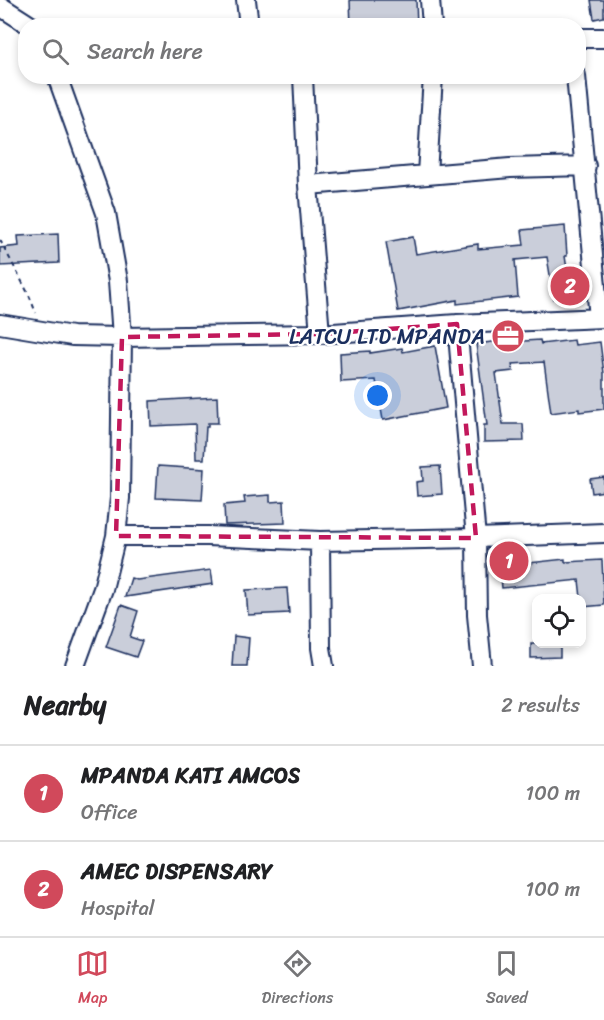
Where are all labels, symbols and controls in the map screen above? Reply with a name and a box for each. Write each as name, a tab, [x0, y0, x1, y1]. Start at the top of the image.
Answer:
search box	[18, 18, 586, 84]
text: Search here	[87, 32, 203, 71]
icon: search	[39, 35, 72, 68]
pin: 2	[550, 264, 590, 308]
place label: LATCU LTD MPANDA	[289, 317, 485, 356]
office icon: LATCU LTD MPANDA	[490, 318, 526, 354]
your location	[363, 381, 392, 410]
pin: 1	[490, 538, 528, 584]
map controls	[532, 594, 586, 648]
button: locate	[532, 594, 586, 648]
text: Nearby	[24, 682, 106, 728]
text: 2 results	[501, 688, 580, 723]
text: MPANDA KATI AMCOS	[81, 756, 300, 795]
text: 1	[39, 776, 48, 811]
text: 100 m	[526, 776, 580, 811]
text: Office	[81, 795, 137, 830]
text: AMEC DISPENSARY	[81, 852, 273, 891]
text: 2	[38, 872, 49, 907]
text: 100 m	[526, 872, 580, 907]
text: Hospital	[81, 891, 154, 926]
tab: Map	[76, 947, 109, 1012]
tab: Directions	[262, 947, 333, 1012]
tab: Saved	[486, 947, 528, 1012]

